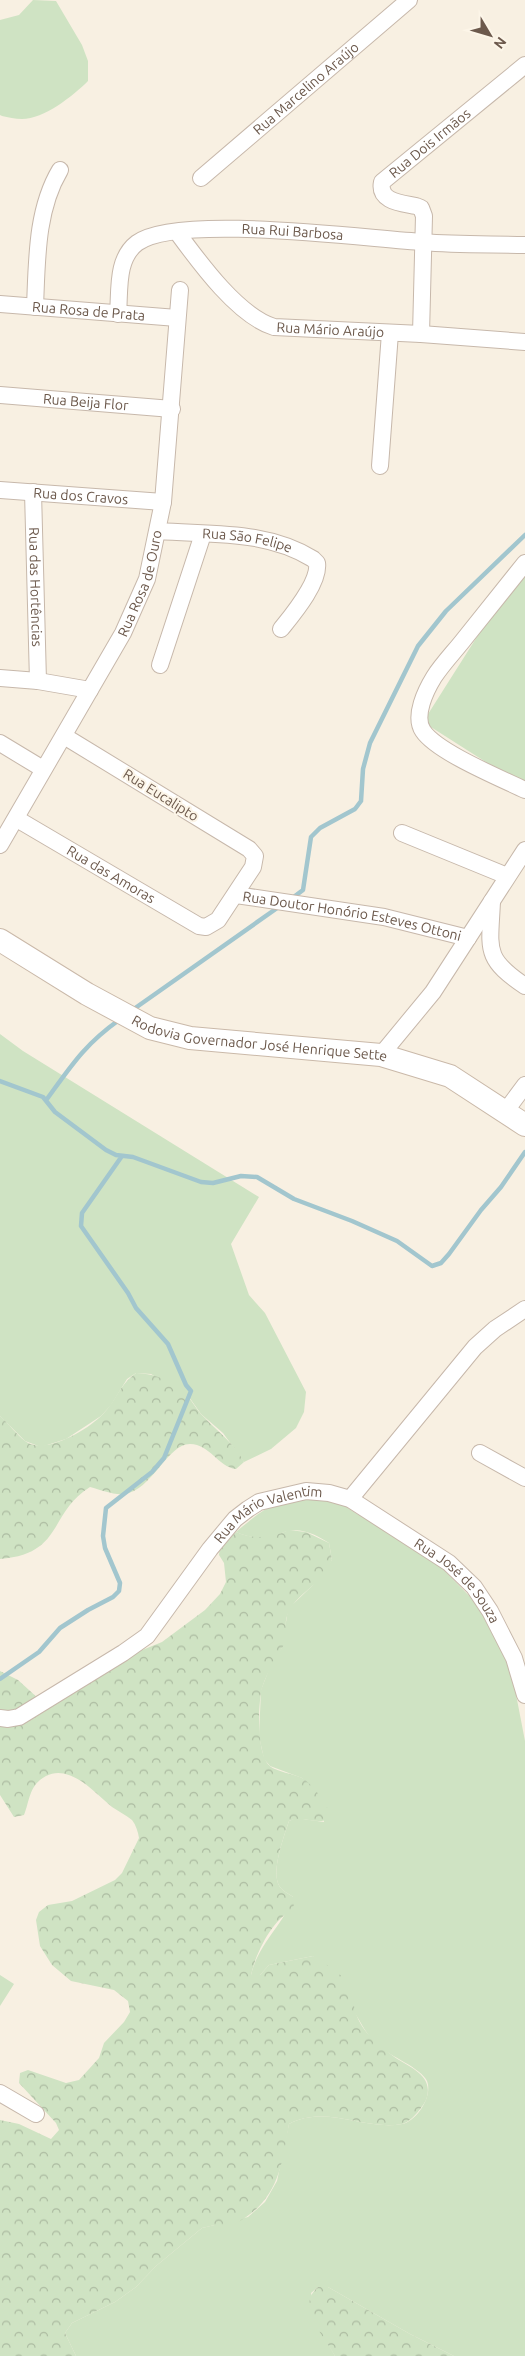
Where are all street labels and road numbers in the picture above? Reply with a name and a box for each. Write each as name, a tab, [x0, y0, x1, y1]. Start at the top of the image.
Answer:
street label: Rua Marcelino Araújo	[250, 39, 362, 138]
street label: Rua Dois Irmãos	[386, 105, 474, 181]
street label: Rua Rui Barbosa	[241, 221, 344, 243]
street label: Rua Rosa de Prata	[32, 299, 146, 323]
street label: Rua Mário Araújo	[276, 319, 385, 340]
street label: Rua Beija Flor	[42, 391, 130, 413]
street label: Rua dos Cravos	[33, 484, 129, 507]
street label: Rua São Felipe	[202, 525, 295, 556]
street label: Rua das Hortências	[26, 527, 45, 647]
street label: Rua Rosa de Ouro	[114, 529, 165, 639]
street label: Rua Eucalipto	[121, 766, 201, 824]
street label: Rua das Amoras	[64, 842, 158, 906]
street label: Rua Doutor Honório Esteves Ottoni	[242, 888, 463, 944]
street label: Rodovia Governador José Henrique Sette	[129, 1012, 389, 1065]
street label: Rua Mário Valentim	[210, 1483, 323, 1546]
street label: Rua José de Souza	[411, 1535, 503, 1626]

